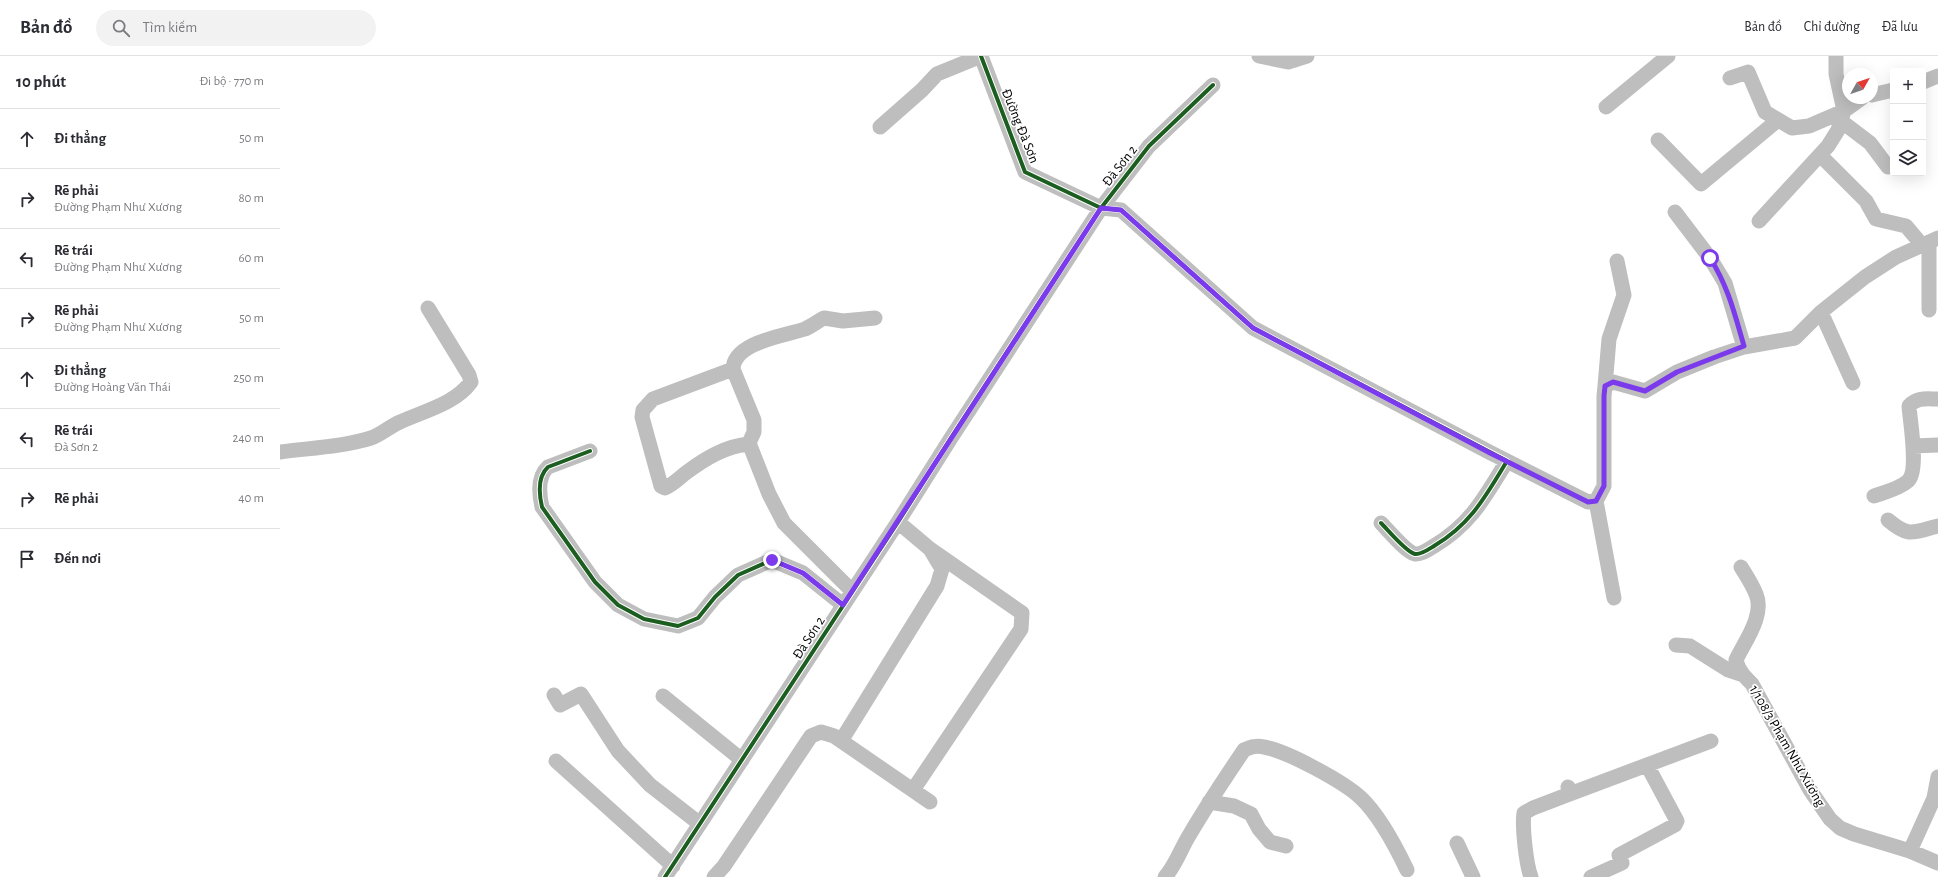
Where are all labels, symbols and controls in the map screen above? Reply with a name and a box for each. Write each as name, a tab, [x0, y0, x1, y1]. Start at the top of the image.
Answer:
search box	[96, 10, 376, 46]
icon: search	[110, 17, 132, 39]
text: Bản đồ	[20, 18, 72, 37]
text: Tìm kiếm	[142, 20, 197, 35]
text: Bản đồ	[1744, 20, 1782, 34]
text: Chỉ đường	[1804, 20, 1860, 34]
text: Đã lưu	[1882, 20, 1918, 34]
north arrow	[1842, 68, 1878, 104]
map controls	[1890, 68, 1926, 176]
button: +	[1890, 68, 1926, 104]
text: 10 phút	[16, 73, 66, 90]
text: Đi bộ · 770 m	[199, 75, 264, 88]
street label: Đường Đà Sơn	[999, 87, 1041, 165]
button: −	[1890, 104, 1926, 140]
icon: ahead	[16, 128, 38, 150]
text: Đi thẳng	[54, 131, 106, 146]
text: 50 m	[239, 132, 264, 145]
button: layers	[1890, 140, 1926, 176]
street label: Đà Sơn 2	[1100, 143, 1140, 189]
text: Rẽ phải	[54, 183, 99, 198]
icon: right	[16, 188, 38, 210]
text: 80 m	[238, 192, 264, 205]
text: Đường Phạm Như Xương	[54, 201, 182, 214]
text: Rẽ trái	[54, 243, 93, 258]
icon: left	[16, 248, 38, 270]
route start	[1701, 249, 1719, 267]
text: 60 m	[238, 252, 264, 265]
text: Đường Phạm Như Xương	[54, 261, 182, 274]
text: Rẽ phải	[54, 303, 99, 318]
icon: right	[16, 308, 38, 330]
text: 50 m	[239, 312, 264, 325]
text: Đường Phạm Như Xương	[54, 321, 182, 334]
text: Đi thẳng	[54, 363, 106, 378]
icon: ahead	[16, 368, 38, 390]
text: 250 m	[233, 372, 264, 385]
text: Đường Hoàng Văn Thái	[54, 381, 171, 394]
text: Rẽ trái	[54, 423, 93, 438]
icon: left	[16, 428, 38, 450]
text: 240 m	[232, 432, 264, 445]
text: Đà Sơn 2	[54, 441, 98, 454]
icon: right	[16, 488, 38, 510]
text: Rẽ phải	[54, 491, 99, 506]
text: 40 m	[238, 492, 264, 505]
icon: arrive	[16, 548, 38, 570]
text: Đến nơi	[54, 551, 101, 566]
route end	[763, 551, 781, 569]
street label: Đà Sơn 2	[790, 614, 828, 662]
street label: 1/108/3 Phạm Như Xương	[1747, 683, 1828, 809]

